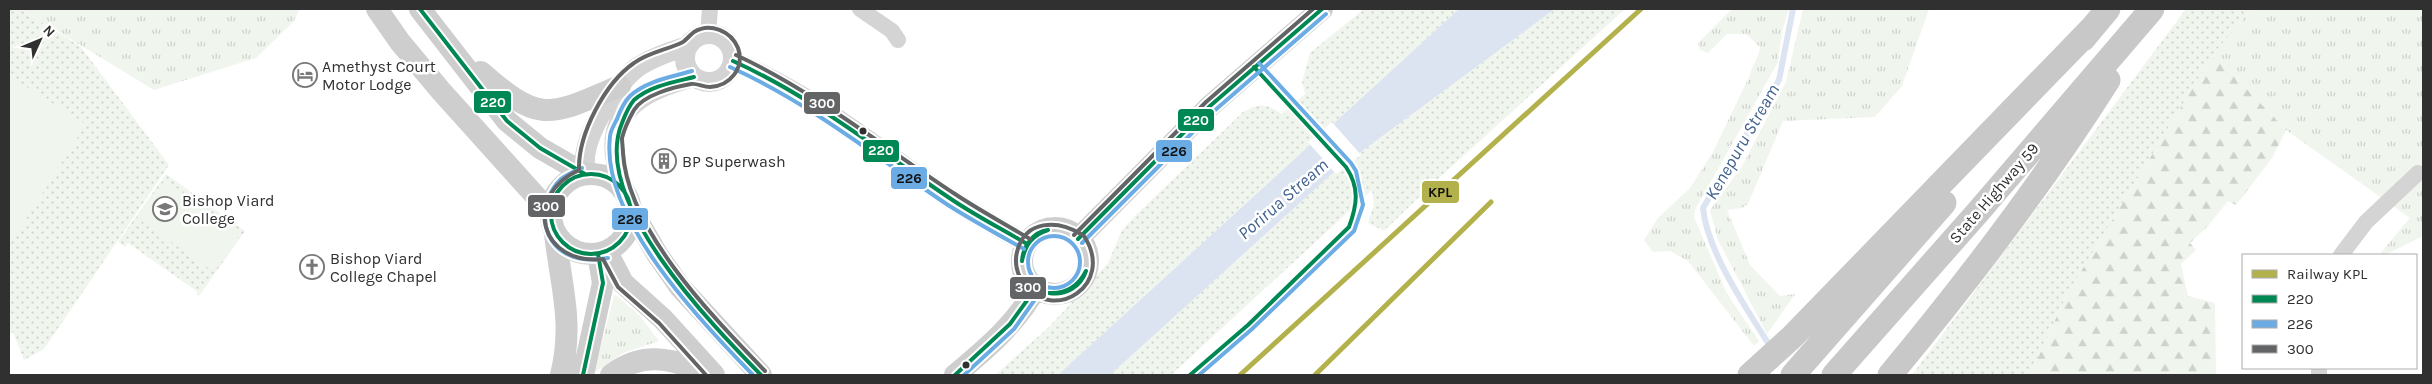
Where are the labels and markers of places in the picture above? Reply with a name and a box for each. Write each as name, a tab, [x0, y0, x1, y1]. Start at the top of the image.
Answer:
place label: Amethyst Court Motor Lodge	[322, 57, 436, 94]
hotel icon: Amethyst Court Motor Lodge	[292, 62, 318, 88]
unlabelled marker	[858, 126, 868, 136]
building icon: BP Superwash	[651, 148, 677, 174]
place label: BP Superwash	[682, 152, 786, 171]
place label: Bishop Viard College	[182, 191, 275, 228]
school or university icon: Bishop Viard College	[152, 196, 178, 222]
place label: Bishop Viard College Chapel	[330, 249, 437, 286]
church icon: Bishop Viard College Chapel	[299, 254, 325, 280]
unlabelled marker	[961, 360, 971, 370]

